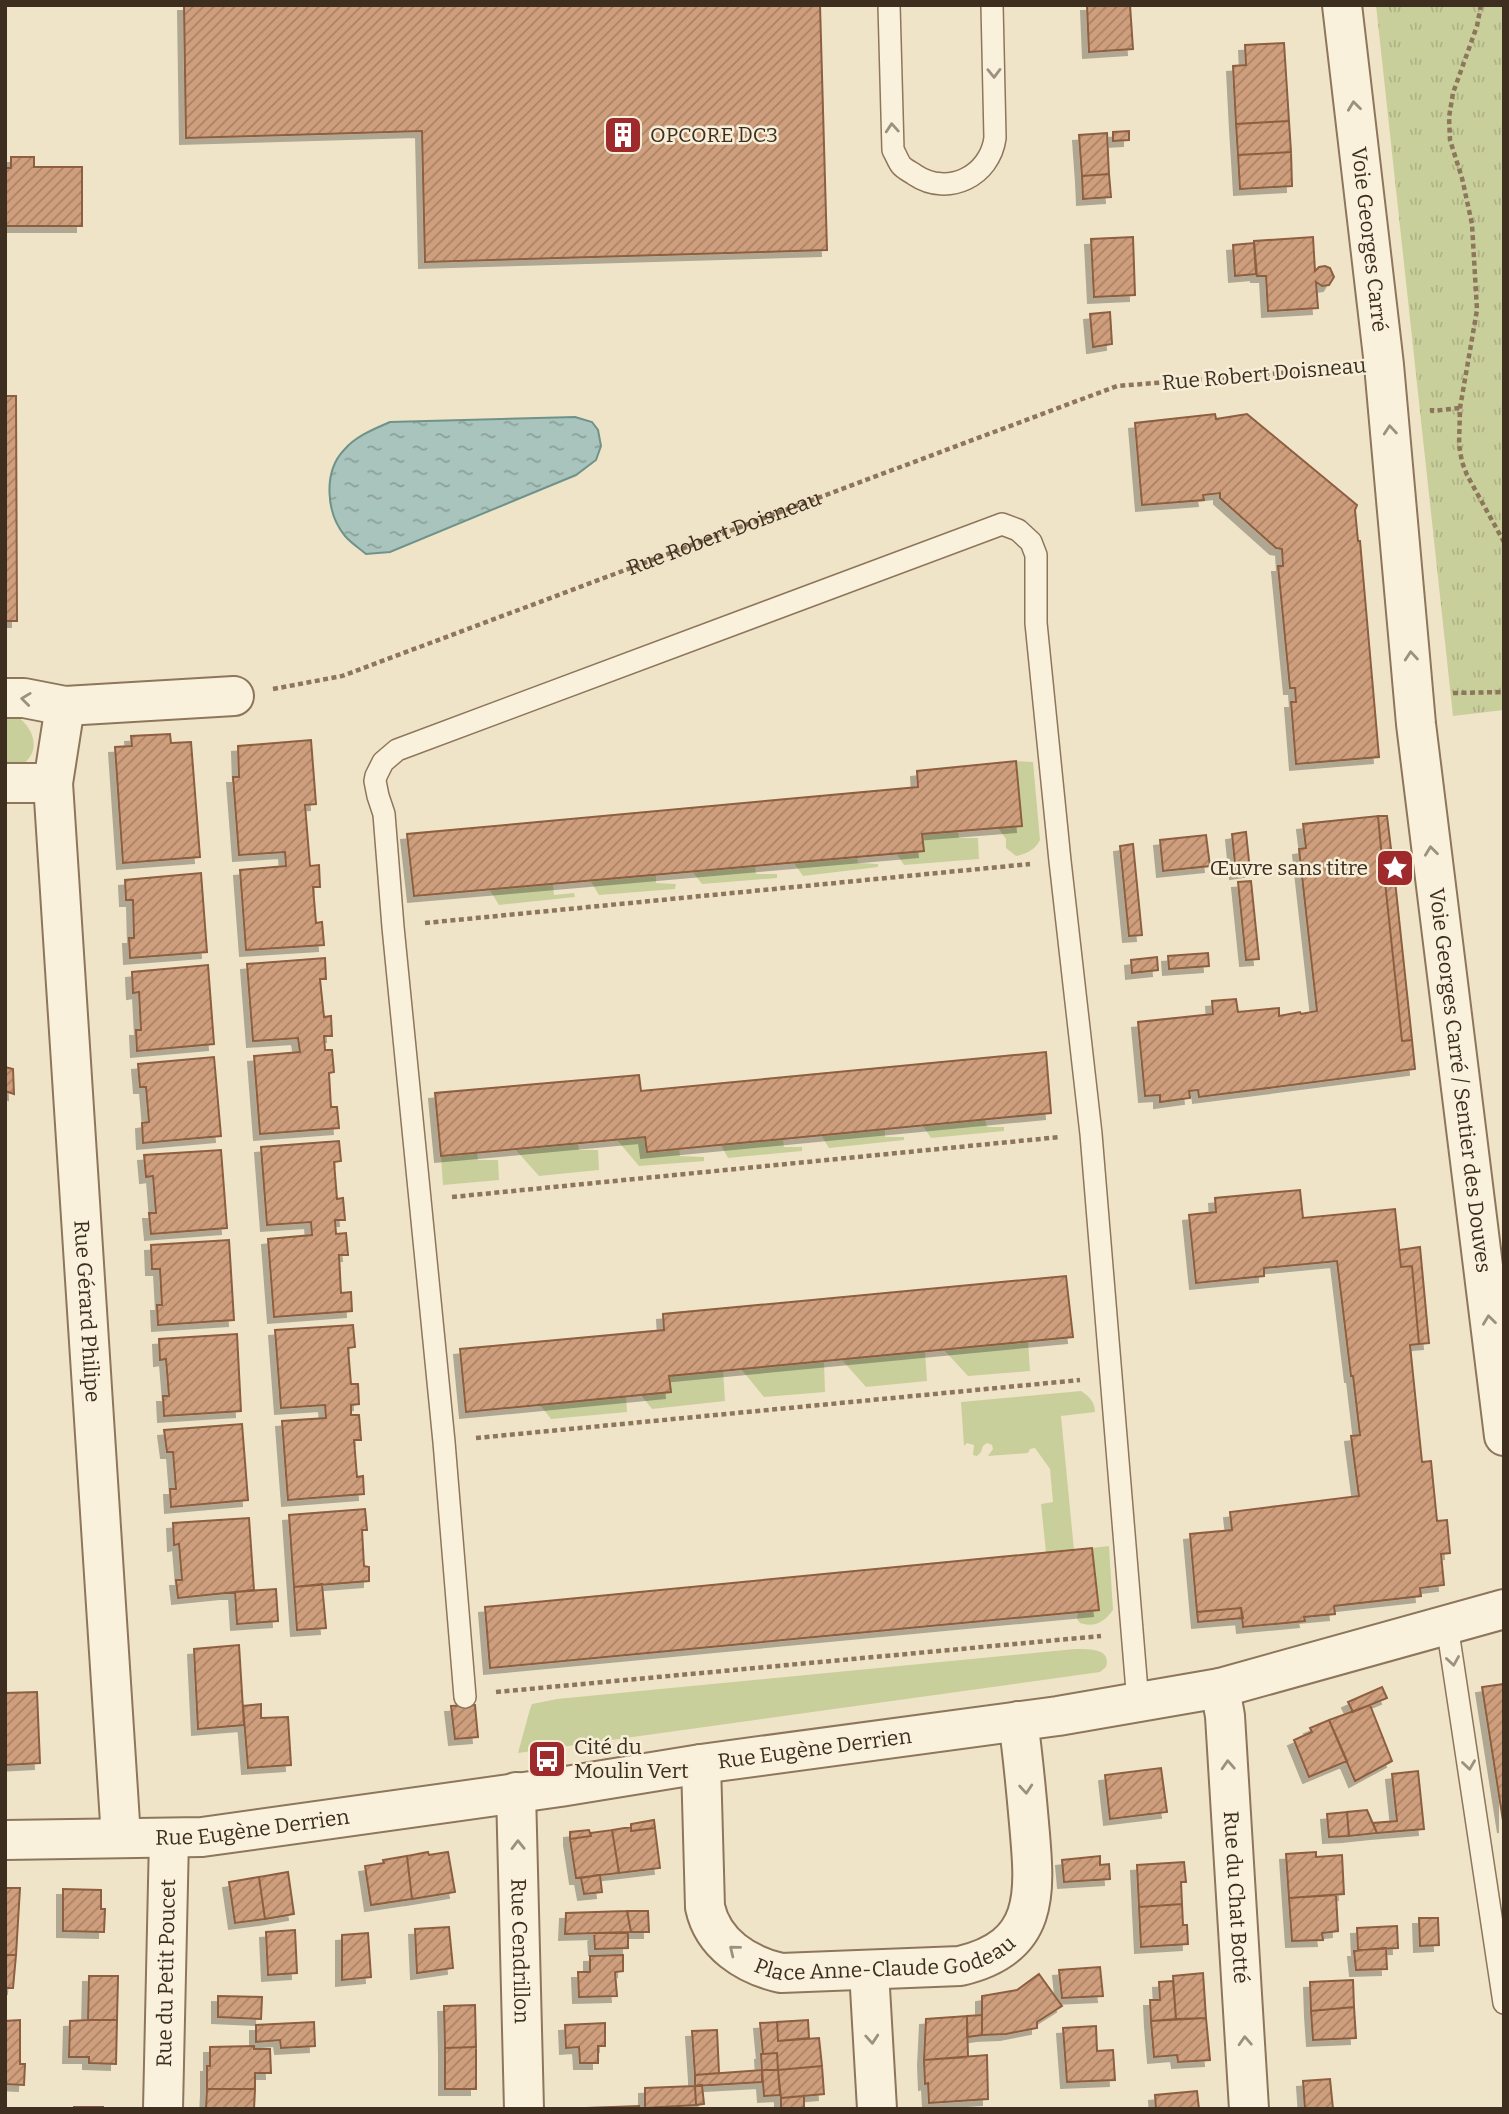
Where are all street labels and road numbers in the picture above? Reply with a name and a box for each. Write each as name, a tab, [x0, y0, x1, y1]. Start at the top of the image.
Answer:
street label: Voie Georges Carré	[1346, 145, 1393, 333]
street label: Rue Robert Doisneau	[1161, 352, 1367, 396]
street label: Rue Robert Doisneau	[623, 485, 825, 581]
street label: Voie Georges Carré / Sentier des Douves	[1423, 887, 1497, 1274]
street label: Rue Gérard Philipe	[68, 1219, 106, 1403]
street label: Rue Eugène Derrien	[716, 1723, 913, 1775]
street label: Rue Eugène Derrien	[155, 1804, 351, 1851]
street label: Rue du Chat Botté	[1218, 1810, 1254, 1984]
street label: Rue du Petit Poucet	[151, 1878, 181, 2067]
street label: Rue Cendrillon	[505, 1878, 535, 2024]
street label: Place Anne-Claude Godeau	[751, 1930, 1021, 1986]

